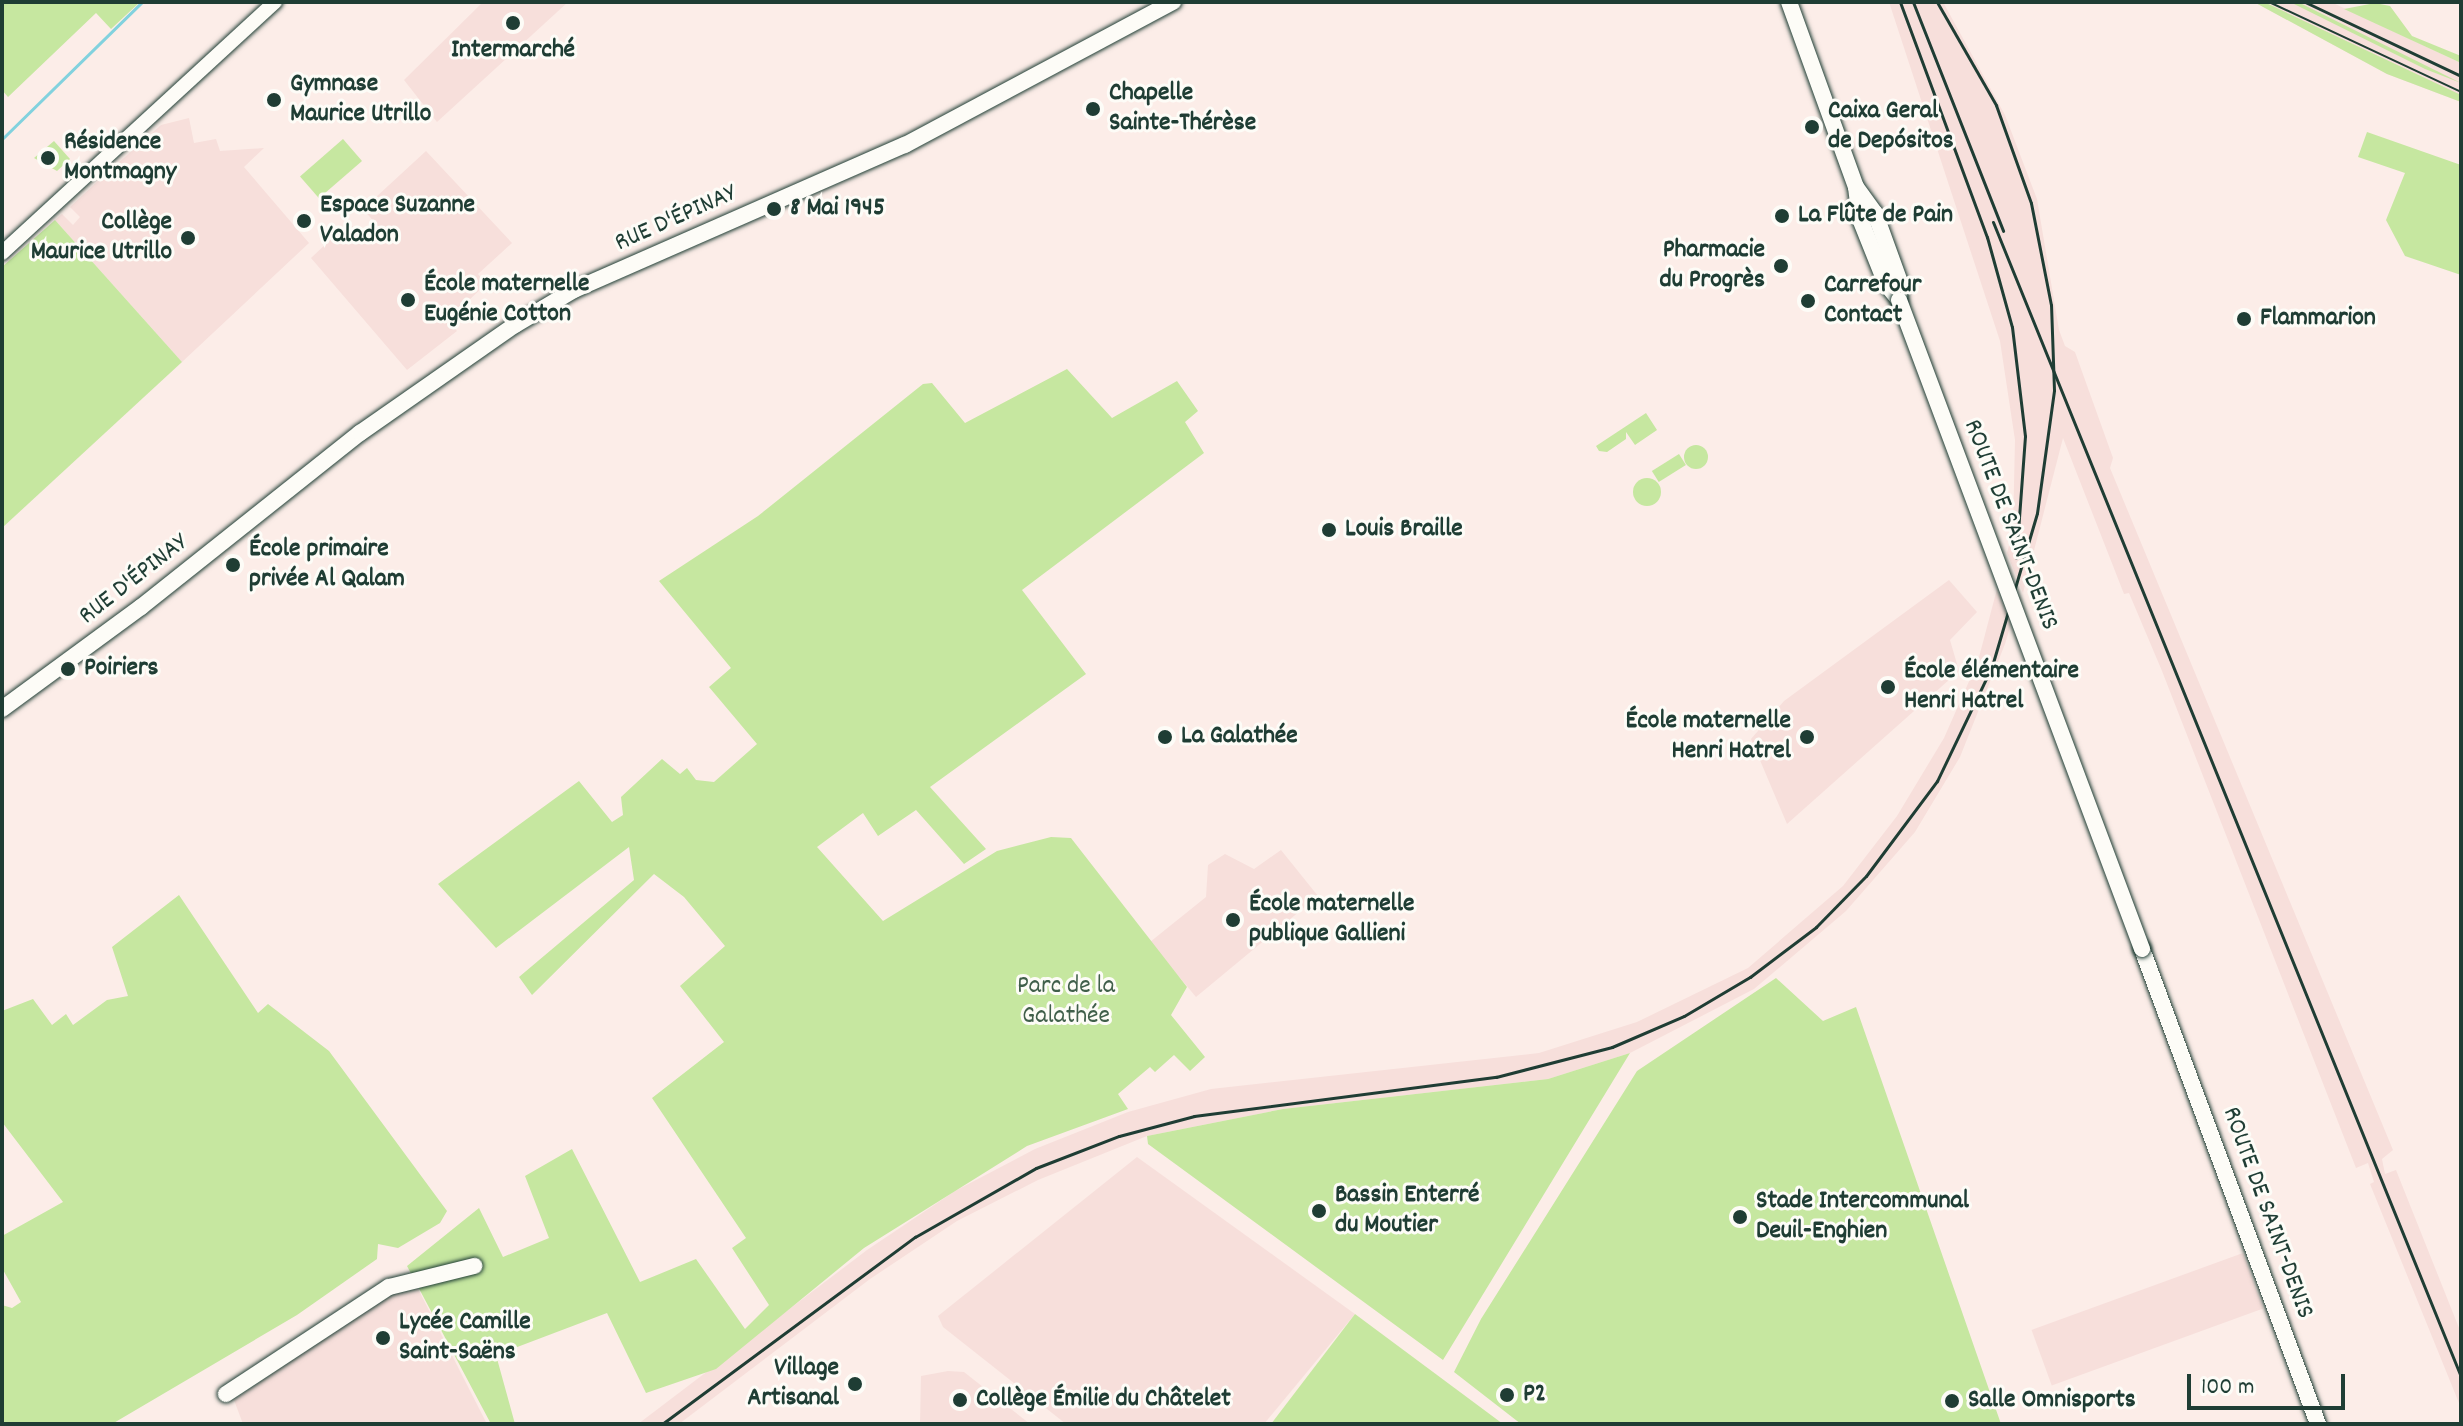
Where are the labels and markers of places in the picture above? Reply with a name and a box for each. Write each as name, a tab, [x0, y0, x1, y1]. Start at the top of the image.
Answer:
marker: Intermarché	[504, 14, 522, 32]
place label: Intermarché	[451, 35, 575, 67]
place label: Gymnase Maurice Utrillo	[290, 69, 431, 130]
place label: Chapelle Sainte-Thérèse	[1109, 78, 1256, 140]
marker: Gymnase Maurice Utrillo	[265, 91, 283, 109]
place label: Caixa Geral de Depósitos	[1828, 96, 1954, 158]
marker: Chapelle Sainte-Thérèse	[1084, 100, 1102, 118]
marker: Caixa Geral de Depósitos	[1803, 118, 1821, 136]
place label: Résidence Montmagny	[64, 127, 176, 188]
marker: Résidence Montmagny	[39, 149, 57, 167]
place label: Espace Suzanne Valadon	[320, 190, 475, 252]
place label: 8 Mai 1945	[790, 193, 885, 225]
marker: 8 Mai 1945	[765, 200, 783, 218]
place label: La Flûte de Pain	[1798, 200, 1953, 232]
place label: Collège Maurice Utrillo	[31, 207, 172, 268]
marker: La Flûte de Pain	[1773, 207, 1791, 225]
marker: Espace Suzanne Valadon	[295, 212, 313, 230]
marker: Collège Maurice Utrillo	[179, 229, 197, 247]
place label: Pharmacie du Progrès	[1659, 235, 1765, 296]
marker: Pharmacie du Progrès	[1772, 257, 1790, 275]
place label: École maternelle Eugénie Cotton	[424, 269, 589, 330]
place label: Carrefour Contact	[1824, 270, 1921, 332]
marker: École maternelle Eugénie Cotton	[399, 291, 417, 309]
marker: Carrefour Contact	[1799, 292, 1817, 310]
place label: Flammarion	[2260, 303, 2376, 335]
marker: Flammarion	[2235, 310, 2253, 328]
place label: Louis Braille	[1345, 514, 1463, 546]
marker: Louis Braille	[1320, 521, 1338, 539]
place label: École primaire privée Al Qalam	[249, 534, 405, 596]
marker: École primaire privée Al Qalam	[224, 556, 242, 574]
place label: Poiriers	[84, 653, 159, 685]
place label: École élémentaire Henri Hatrel	[1904, 656, 2079, 718]
marker: Poiriers	[59, 660, 77, 678]
marker: École élémentaire Henri Hatrel	[1879, 678, 1897, 696]
place label: École maternelle Henri Hatrel	[1626, 706, 1791, 768]
place label: La Galathée	[1181, 721, 1298, 753]
marker: La Galathée	[1156, 728, 1174, 746]
marker: École maternelle Henri Hatrel	[1798, 728, 1816, 746]
place label: École maternelle publique Gallieni	[1249, 889, 1414, 950]
marker: École maternelle publique Gallieni	[1224, 911, 1242, 929]
place label: Bassin Enterré du Moutier	[1335, 1180, 1479, 1242]
place label: Stade Intercommunal Deuil-Enghien	[1756, 1186, 1969, 1248]
marker: Bassin Enterré du Moutier	[1310, 1202, 1328, 1220]
marker: Stade Intercommunal Deuil-Enghien	[1731, 1208, 1749, 1226]
place label: Lycée Camille Saint-Saëns	[399, 1307, 531, 1368]
marker: Lycée Camille Saint-Saëns	[374, 1329, 392, 1347]
place label: Village Artisanal	[747, 1353, 839, 1414]
marker: Village Artisanal	[846, 1375, 864, 1393]
place label: P2	[1523, 1379, 1546, 1411]
place label: Collège Émilie du Châtelet	[976, 1384, 1231, 1416]
place label: Salle Omnisports	[1968, 1385, 2136, 1417]
marker: P2	[1498, 1386, 1516, 1404]
marker: Collège Émilie du Châtelet	[951, 1391, 969, 1409]
marker: Salle Omnisports	[1943, 1392, 1961, 1410]

